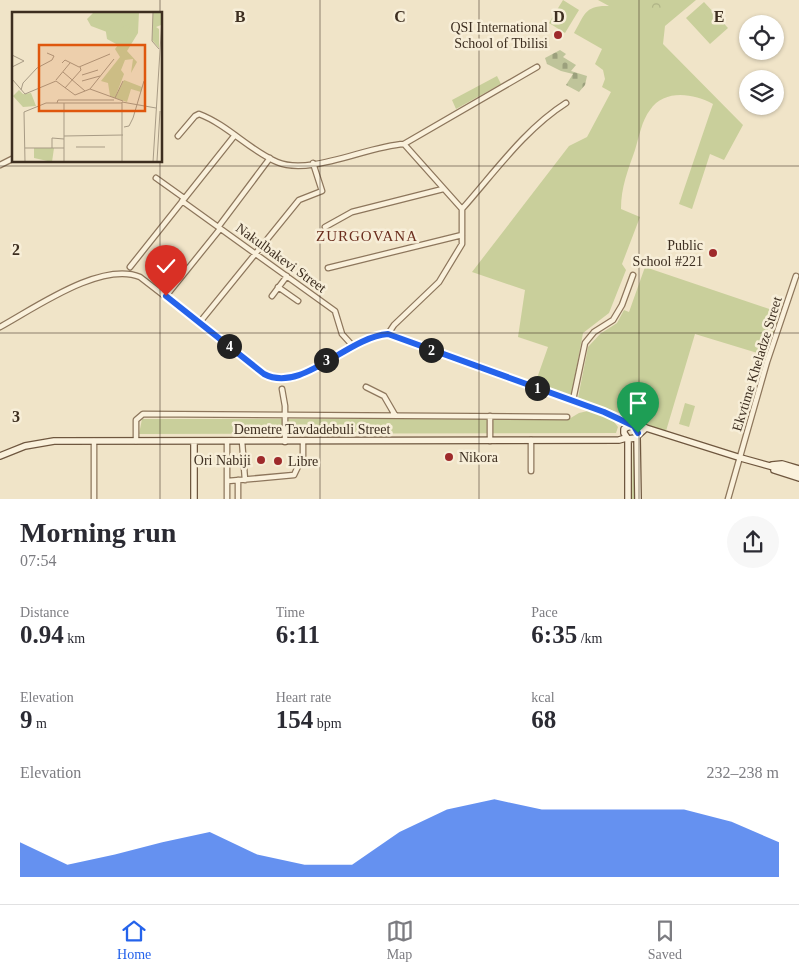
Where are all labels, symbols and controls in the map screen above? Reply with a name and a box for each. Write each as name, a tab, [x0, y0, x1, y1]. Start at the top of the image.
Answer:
text: B	[235, 8, 246, 25]
text: C	[394, 8, 406, 25]
text: D	[553, 8, 565, 25]
text: E	[714, 8, 724, 25]
inset map	[12, 12, 162, 162]
map controls	[739, 15, 784, 115]
button: locate	[739, 15, 784, 60]
place label: QSI International School of Tbilisi	[450, 20, 548, 51]
marker: QSI International School of Tbilisi	[552, 29, 564, 41]
button: layers	[739, 70, 784, 115]
street label: Nakulbakevi Street	[233, 220, 329, 296]
district label: ZURGOVANA	[316, 228, 418, 244]
place label: Public School #221	[633, 238, 703, 269]
text: 2	[12, 241, 20, 258]
pin	[145, 245, 187, 296]
marker: Public School #221	[707, 247, 719, 259]
icon: check	[152, 252, 180, 280]
street label: Ekvtime Kheladze Street	[729, 295, 785, 433]
pin: 4	[216, 334, 242, 358]
pin: 2	[418, 338, 444, 362]
text: 4	[226, 339, 233, 354]
text: 2	[428, 343, 435, 358]
pin: 3	[314, 348, 338, 372]
text: 3	[323, 353, 330, 368]
pin: 1	[524, 376, 550, 400]
text: 1	[534, 381, 541, 396]
pin	[617, 382, 659, 433]
icon: arrive	[624, 389, 652, 417]
text: 3	[12, 408, 20, 425]
street label: Demetre Tavdadebuli Street	[234, 422, 390, 437]
place label: Nikora	[459, 450, 499, 465]
marker: Nikora	[443, 451, 455, 463]
place label: Ori Nabiji	[194, 453, 251, 468]
marker: Ori Nabiji	[255, 454, 267, 466]
place label: Libre	[288, 454, 318, 469]
marker: Libre	[272, 455, 284, 467]
button: share	[727, 516, 779, 568]
text: Morning run	[20, 517, 176, 548]
text: 07:54	[20, 552, 56, 569]
text: Distance	[20, 605, 69, 620]
text: Time	[276, 605, 305, 620]
text: Pace	[531, 605, 558, 620]
text: 0.94	[20, 621, 64, 648]
text: 6:11	[276, 621, 320, 648]
text: 6:35	[531, 621, 577, 648]
text: km	[64, 631, 85, 646]
text: /km	[577, 631, 602, 646]
text: Elevation	[20, 690, 74, 705]
text: Heart rate	[276, 690, 331, 705]
text: kcal	[531, 690, 555, 705]
text: 9	[20, 706, 33, 733]
text: 154	[276, 706, 313, 733]
text: 68	[531, 706, 556, 733]
text: m	[33, 716, 47, 731]
text: bpm	[313, 716, 342, 731]
text: Elevation	[20, 764, 81, 781]
text: 232–238 m	[707, 764, 779, 781]
tab: Home	[117, 917, 151, 963]
tab: Map	[386, 917, 414, 963]
tab: Saved	[648, 917, 682, 963]

